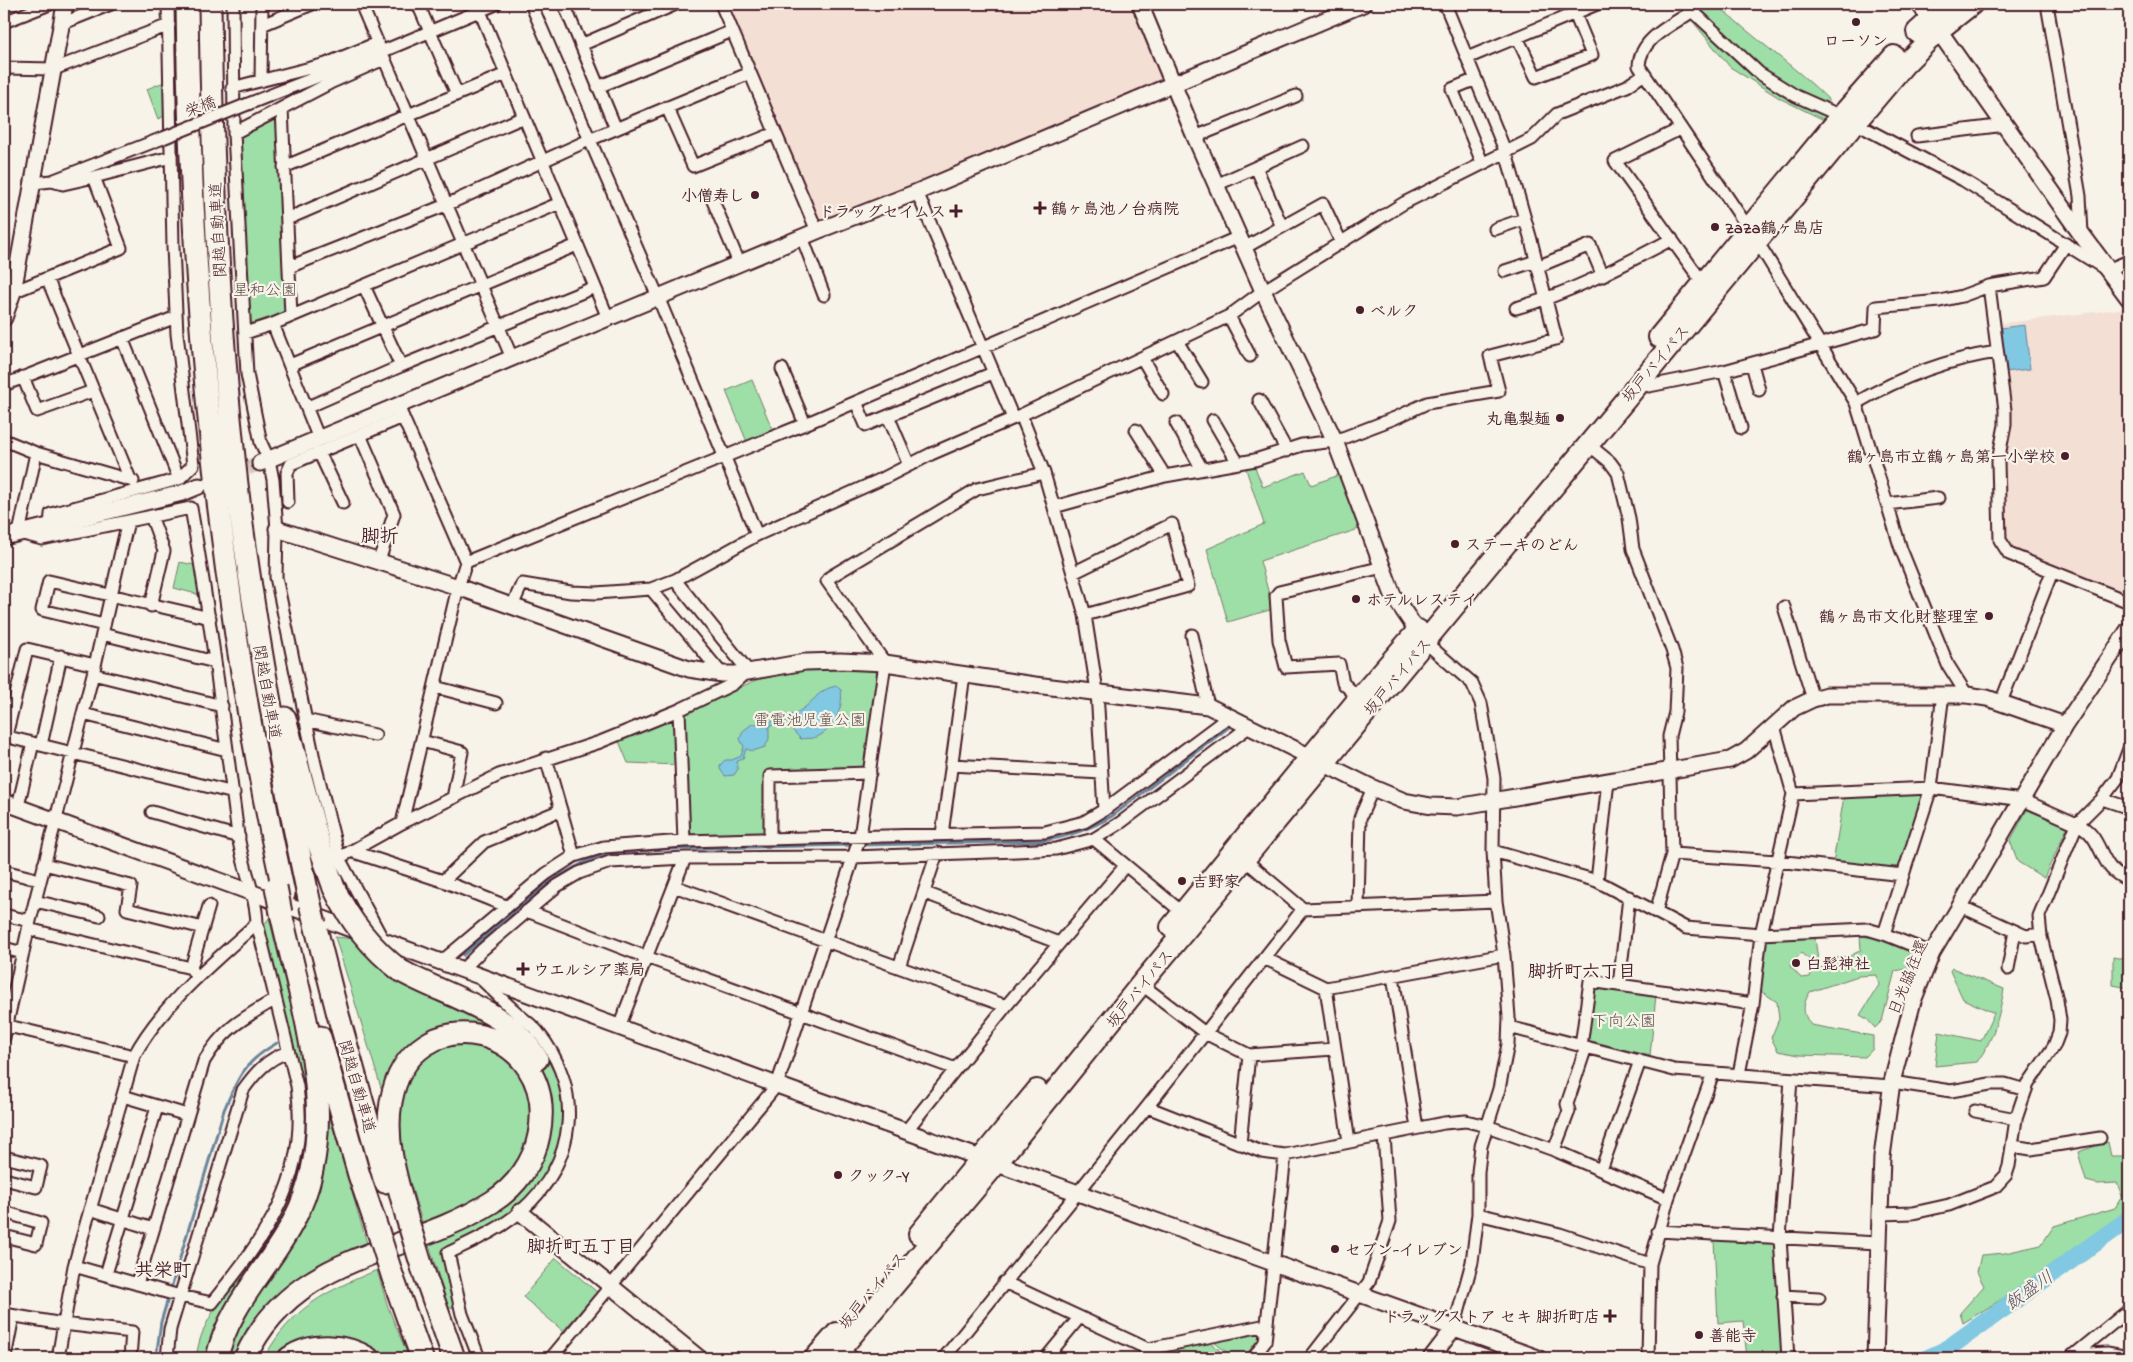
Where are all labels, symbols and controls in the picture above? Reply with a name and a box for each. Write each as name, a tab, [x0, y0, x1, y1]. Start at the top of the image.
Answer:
marker: ローソン	[1850, 16, 1862, 28]
place label: ローソン	[1824, 30, 1888, 54]
street label: 栄橋	[181, 91, 220, 125]
street label: 関越自動車道	[205, 181, 233, 278]
place label: 小僧寿し	[681, 185, 745, 209]
marker: 小僧寿し	[749, 189, 761, 201]
place label: 鶴ヶ島池ノ台病院	[1051, 198, 1179, 222]
place label: ドラッグセイムス	[819, 201, 946, 225]
marker: 鶴ヶ島池ノ台病院	[1033, 201, 1047, 215]
marker: ドラッグセイムス	[950, 205, 962, 217]
place label: ZaZa鶴ヶ島店	[1725, 217, 1824, 241]
marker: ZaZa鶴ヶ島店	[1709, 221, 1721, 233]
park label: 星和公園	[233, 279, 297, 303]
place label: ベルク	[1370, 300, 1418, 324]
marker: ベルク	[1354, 304, 1366, 316]
street label: 坂戸バイパス	[1617, 320, 1696, 409]
place label: 丸亀製麺	[1486, 408, 1550, 432]
marker: 丸亀製麺	[1554, 412, 1566, 424]
place label: 鶴ヶ島市立鶴ヶ島第一小学校	[1847, 446, 2055, 470]
marker: 鶴ヶ島市立鶴ヶ島第一小学校	[2059, 450, 2071, 462]
district label: 脚折	[361, 524, 399, 551]
place label: ステーキのどん	[1465, 534, 1579, 558]
marker: ステーキのどん	[1449, 538, 1461, 550]
place label: ホテルレステイ	[1366, 589, 1478, 613]
marker: ホテルレステイ	[1350, 593, 1362, 605]
place label: 鶴ヶ島市文化財整理室	[1819, 606, 1979, 630]
marker: 鶴ヶ島市文化財整理室	[1983, 610, 1995, 622]
street label: 坂戸バイパス	[1359, 633, 1438, 722]
street label: 関越自動車道	[246, 643, 286, 742]
park label: 雷電池児童公園	[754, 709, 866, 733]
place label: 吉野家	[1192, 871, 1240, 895]
marker: 吉野家	[1176, 875, 1188, 887]
street label: 日光脇往還	[1883, 936, 1935, 1019]
street label: 坂戸バイパス	[1101, 945, 1180, 1034]
place label: 白髭神社	[1806, 953, 1870, 977]
marker: 白髭神社	[1790, 957, 1802, 969]
place label: ウエルシア薬局	[533, 959, 645, 983]
district label: 脚折町六丁目	[1528, 960, 1636, 986]
marker: ウエルシア薬局	[517, 963, 529, 975]
park label: 下向公園	[1592, 1010, 1656, 1034]
street label: 関越自動車道	[331, 1037, 381, 1136]
place label: クック-Y	[848, 1165, 910, 1189]
marker: クック-Y	[832, 1169, 844, 1181]
district label: 脚折町五丁目	[527, 1235, 635, 1261]
place label: セブン-イレブン	[1345, 1239, 1463, 1263]
marker: セブン-イレブン	[1329, 1243, 1341, 1255]
street label: 坂戸バイパス	[834, 1247, 913, 1336]
district label: 共栄町	[134, 1258, 192, 1285]
water label: 飯盛川	[2001, 1266, 2060, 1318]
place label: ドラッグストア セキ 脚折町店	[1384, 1306, 1600, 1330]
marker: ドラッグストア セキ 脚折町店	[1604, 1310, 1616, 1322]
place label: 善能寺	[1709, 1325, 1757, 1349]
marker: 善能寺	[1693, 1329, 1705, 1341]

